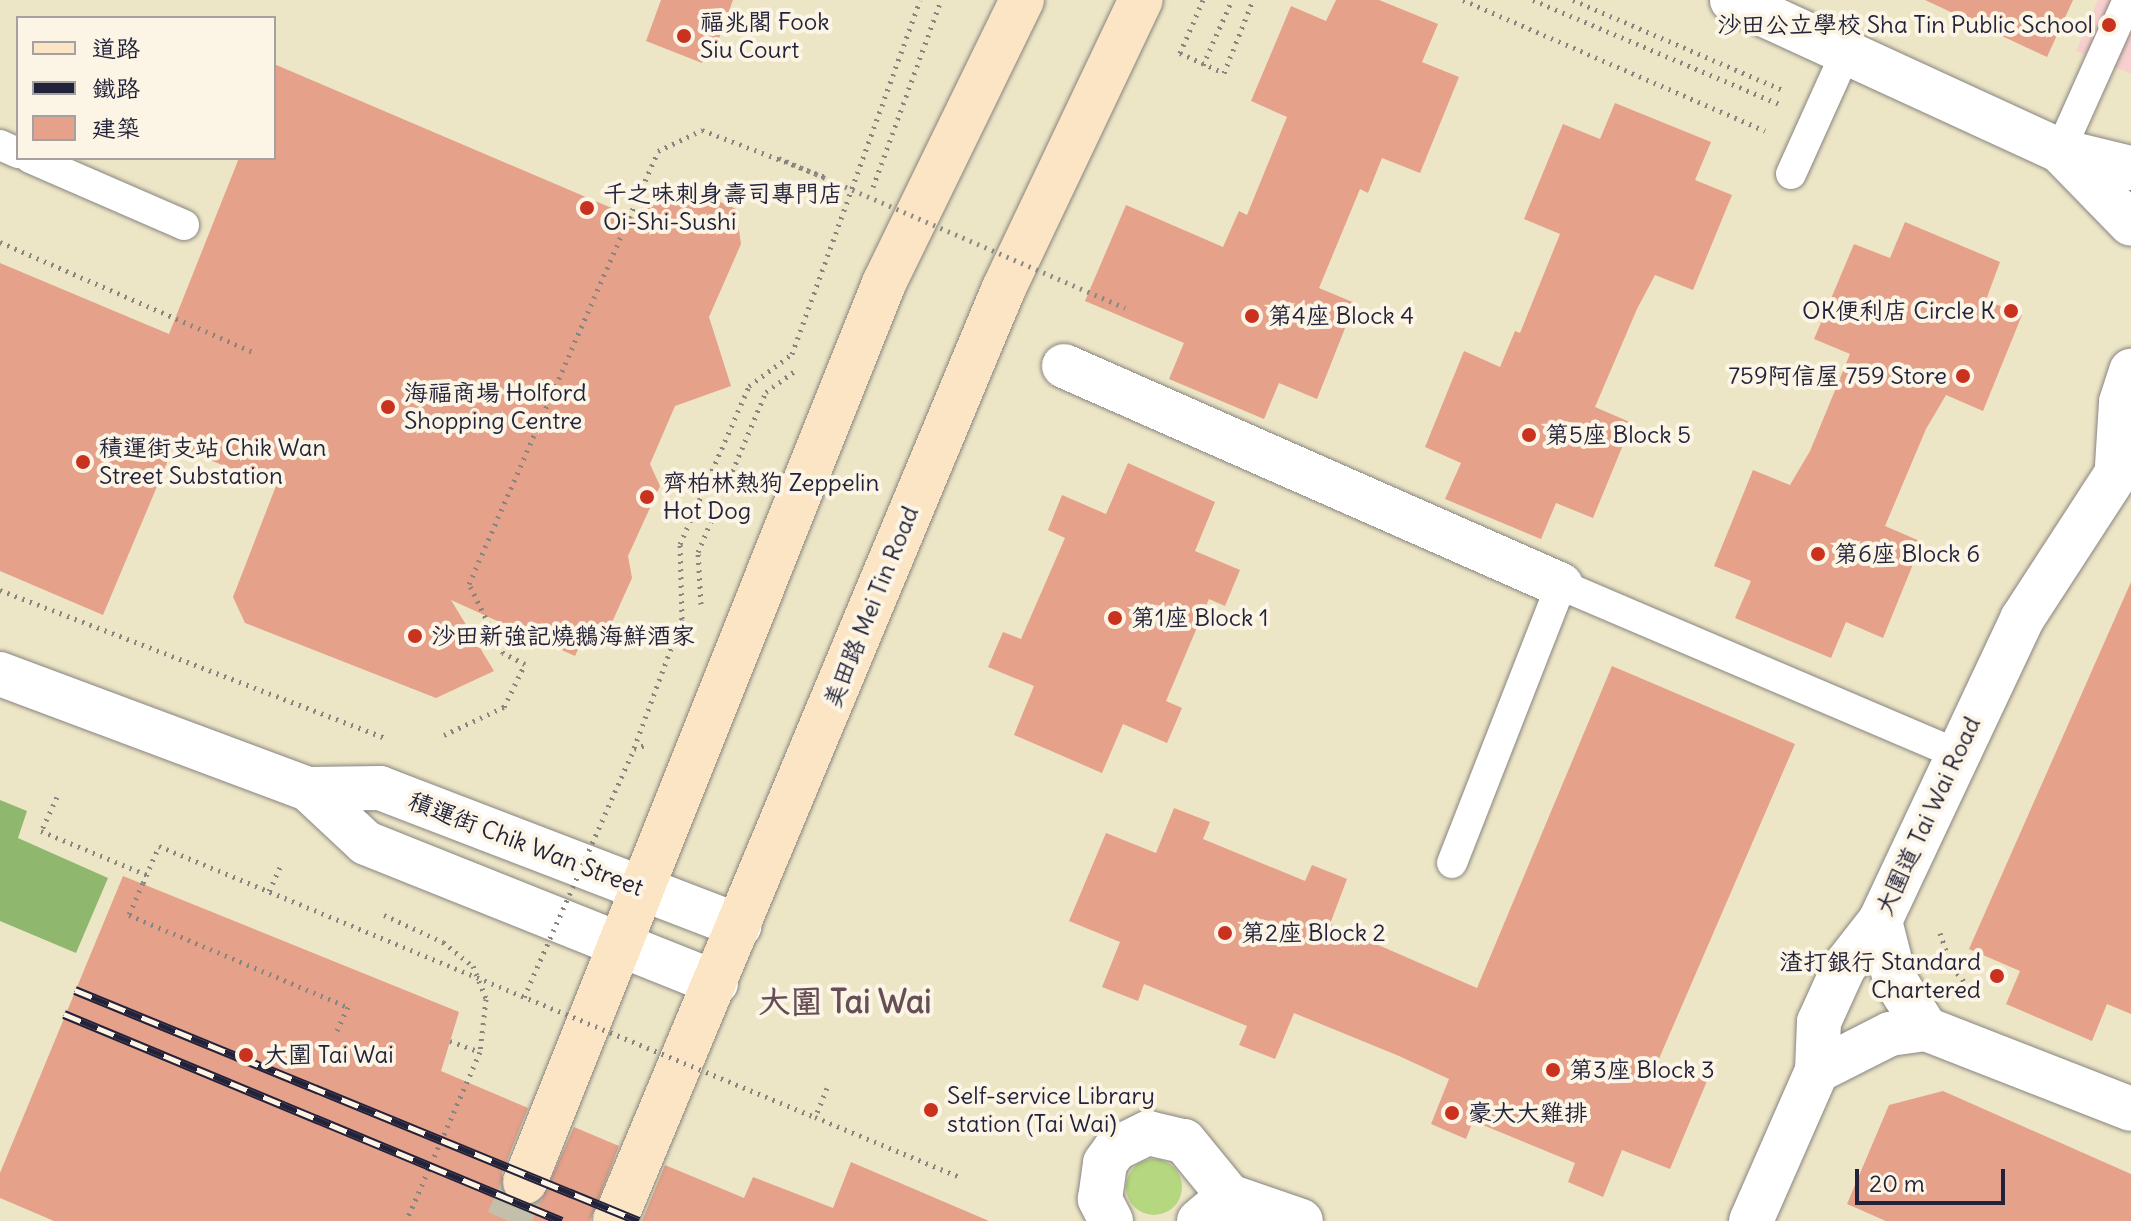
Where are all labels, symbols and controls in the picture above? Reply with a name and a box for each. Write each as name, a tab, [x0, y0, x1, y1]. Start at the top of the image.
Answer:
place label: 福兆閣 Fook Siu Court	[700, 8, 829, 64]
place label: 沙田公立學校 Sha Tin Public School	[1717, 11, 2093, 39]
legend	[16, 16, 276, 160]
marker: 沙田公立學校 Sha Tin Public School	[2100, 16, 2118, 34]
marker: 福兆閣 Fook Siu Court	[675, 27, 693, 45]
text: 道路	[92, 33, 140, 63]
text: 鐵路	[92, 73, 140, 103]
text: 建築	[92, 113, 140, 143]
place label: 千之味刺身壽司專門店 Oi-Shi-Sushi	[603, 180, 843, 236]
marker: 千之味刺身壽司專門店 Oi-Shi-Sushi	[578, 199, 596, 217]
place label: OK便利店 Circle K	[1802, 297, 1995, 325]
place label: 第4座 Block 4	[1268, 302, 1414, 330]
marker: OK便利店 Circle K	[2002, 302, 2020, 320]
marker: 第4座 Block 4	[1243, 307, 1261, 325]
place label: 759阿信屋 759 Store	[1728, 362, 1947, 390]
marker: 759阿信屋 759 Store	[1954, 367, 1972, 385]
place label: 海福商場 Holford Shopping Centre	[404, 379, 586, 435]
marker: 海福商場 Holford Shopping Centre	[379, 398, 397, 416]
place label: 第5座 Block 5	[1545, 421, 1691, 449]
marker: 第5座 Block 5	[1520, 426, 1538, 444]
place label: 積運街支站 Chik Wan Street Substation	[99, 434, 326, 490]
marker: 積運街支站 Chik Wan Street Substation	[74, 453, 92, 471]
place label: 齊柏林熱狗 Zeppelin Hot Dog	[663, 469, 879, 525]
marker: 齊柏林熱狗 Zeppelin Hot Dog	[638, 488, 656, 506]
street label: 美田路 Mei Tin Road	[817, 502, 925, 712]
place label: 第6座 Block 6	[1834, 540, 1980, 568]
marker: 第6座 Block 6	[1809, 545, 1827, 563]
place label: 第1座 Block 1	[1131, 604, 1269, 632]
marker: 第1座 Block 1	[1106, 609, 1124, 627]
place label: 沙田新強記燒鵝海鮮酒家	[431, 622, 695, 650]
marker: 沙田新強記燒鵝海鮮酒家	[406, 627, 424, 645]
street label: 大圍道 Tai Wai Road	[1869, 712, 1987, 920]
street label: 積運街 Chik Wan Street	[405, 786, 647, 902]
place label: 第2座 Block 2	[1241, 919, 1386, 947]
marker: 第2座 Block 2	[1216, 924, 1234, 942]
place label: 渣打銀行 Standard Chartered	[1779, 948, 1981, 1004]
marker: 渣打銀行 Standard Chartered	[1988, 967, 2006, 985]
district label: 大圍 Tai Wai	[759, 983, 931, 1021]
place label: 大圍 Tai Wai	[264, 1041, 394, 1069]
marker: 大圍 Tai Wai	[235, 1044, 257, 1066]
place label: 第3座 Block 3	[1569, 1056, 1715, 1084]
marker: 第3座 Block 3	[1544, 1061, 1562, 1079]
place label: Self-service Library station (Tai Wai)	[947, 1082, 1155, 1138]
place label: 豪大大雞排	[1468, 1099, 1588, 1127]
marker: Self-service Library station (Tai Wai)	[922, 1101, 940, 1119]
marker: 豪大大雞排	[1443, 1104, 1461, 1122]
scale bar	[1859, 1153, 2009, 1203]
text: 20 m	[1869, 1168, 1925, 1198]

